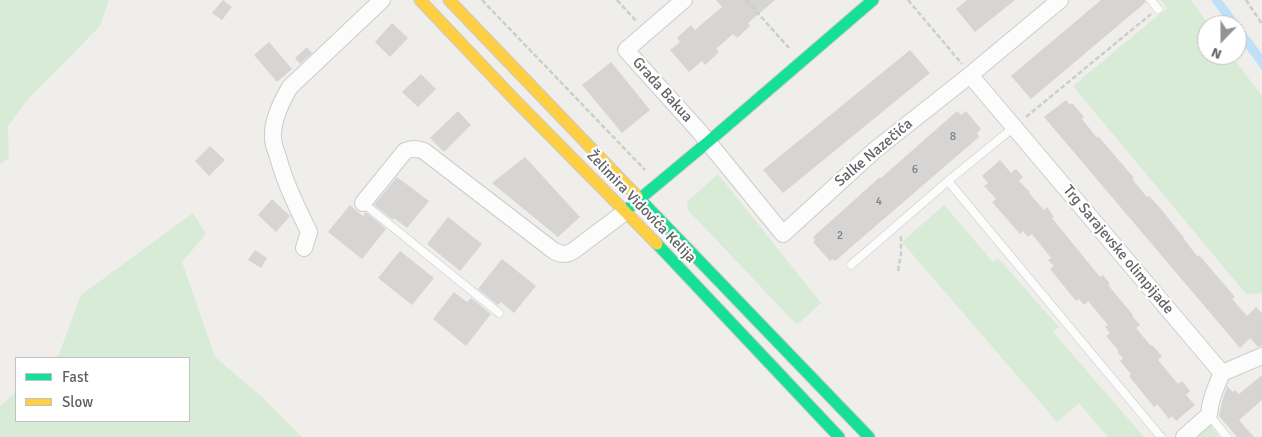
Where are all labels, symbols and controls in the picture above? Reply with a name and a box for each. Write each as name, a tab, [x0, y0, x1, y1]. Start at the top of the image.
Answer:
north arrow	[1197, 15, 1247, 65]
text: N	[1209, 44, 1224, 63]
street label: Grada Bakua	[628, 54, 696, 126]
street label: Salke Nazečića	[831, 115, 917, 191]
house number: 8	[950, 130, 956, 144]
street label: Želimira Vidovića Kelija	[583, 147, 699, 267]
house number: 6	[912, 163, 918, 177]
street label: Trg Sarajevske olimpijade	[1059, 182, 1177, 318]
house number: 4	[876, 195, 882, 209]
house number: 2	[837, 229, 843, 243]
legend	[15, 357, 190, 422]
text: Fast	[62, 368, 89, 386]
text: Slow	[62, 393, 93, 411]

